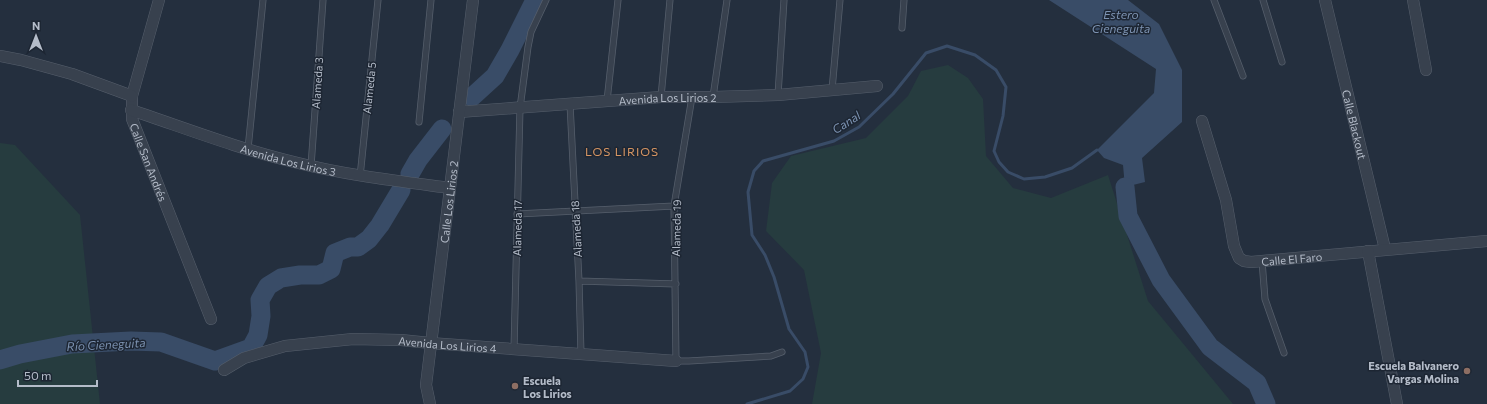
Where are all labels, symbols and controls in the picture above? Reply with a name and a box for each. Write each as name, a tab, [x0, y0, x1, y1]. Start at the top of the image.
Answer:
water label: Estero Cieneguita	[1092, 7, 1150, 35]
north arrow	[16, 16, 56, 56]
text: N	[32, 19, 40, 32]
street label: Alameda 3	[309, 57, 325, 109]
street label: Alameda 5	[360, 61, 378, 115]
street label: Calle Blackout	[1340, 88, 1370, 161]
street label: Avenida Los Lirios 2	[618, 90, 717, 107]
water label: Canal	[829, 107, 863, 136]
street label: Calle San Andrés	[128, 121, 170, 203]
street label: Avenida Los Lirios 3	[239, 141, 337, 178]
district label: LOS LIRIOS	[585, 144, 659, 158]
street label: Calle Los Lirios 2	[437, 160, 460, 244]
street label: Alameda 19	[669, 199, 683, 257]
street label: Alameda 17	[510, 200, 524, 256]
street label: Alameda 18	[568, 200, 584, 258]
street label: Calle El Faro	[1261, 249, 1323, 268]
street label: Avenida Los Lirios 4	[398, 333, 497, 354]
water label: Río Cieneguita	[66, 335, 146, 353]
place label: Escuela Balvanero Vargas Molina	[1368, 359, 1459, 385]
scale bar	[18, 362, 97, 388]
marker: Escuela Balvanero Vargas Molina	[1462, 366, 1472, 376]
text: 50 m	[24, 368, 52, 382]
place label: Escuela Los Lirios	[523, 374, 572, 400]
marker: Escuela Los Lirios	[510, 381, 520, 391]

